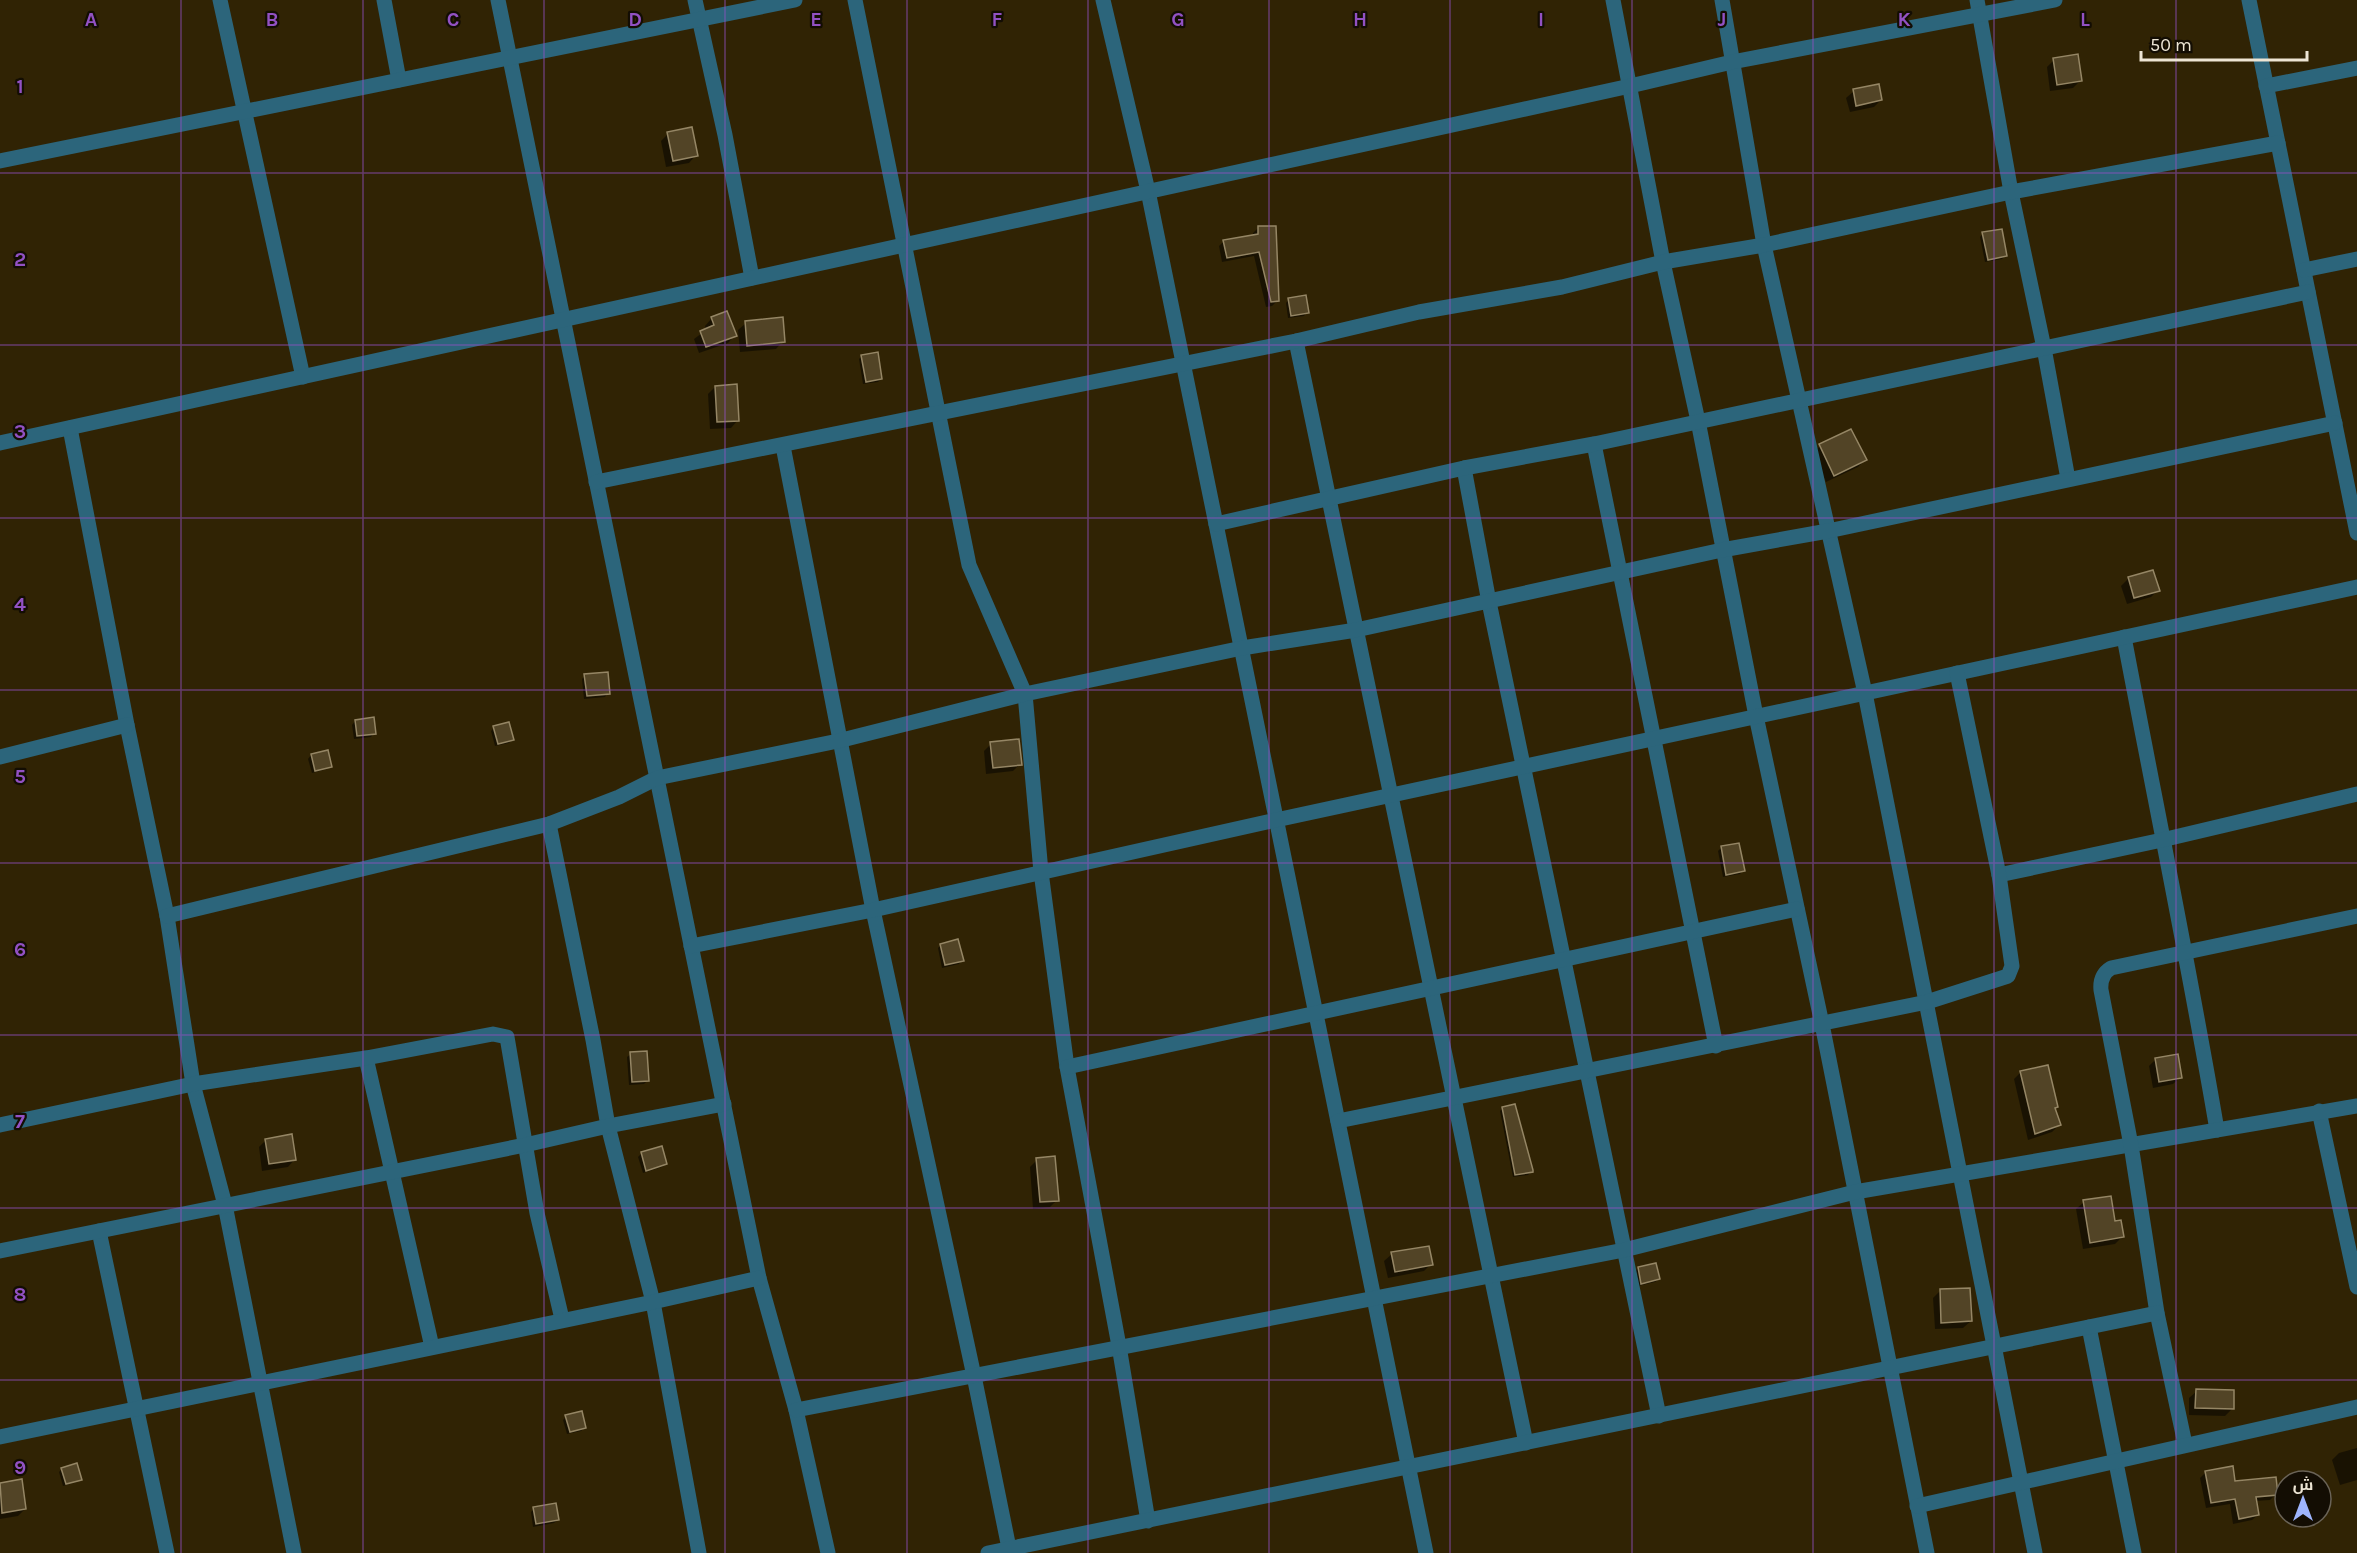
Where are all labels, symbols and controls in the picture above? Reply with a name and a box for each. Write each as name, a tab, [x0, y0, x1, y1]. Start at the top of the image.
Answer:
text: A	[85, 8, 98, 31]
text: B	[266, 8, 278, 31]
text: C	[447, 8, 459, 31]
text: D	[628, 8, 642, 31]
text: E	[810, 8, 822, 31]
text: F	[992, 8, 1003, 31]
text: G	[1171, 8, 1185, 31]
text: H	[1353, 8, 1367, 31]
text: I	[1538, 8, 1544, 31]
text: J	[1718, 8, 1726, 31]
text: K	[1897, 8, 1911, 31]
text: L	[2080, 8, 2090, 31]
scale bar	[2141, 24, 2308, 62]
text: 50 m	[2150, 34, 2192, 56]
text: 1	[16, 75, 24, 98]
text: 2	[14, 248, 26, 271]
text: 3	[14, 420, 26, 443]
text: 4	[14, 593, 26, 616]
text: 5	[14, 765, 26, 788]
text: 6	[14, 938, 26, 961]
text: 7	[15, 1110, 25, 1133]
text: 8	[14, 1283, 26, 1306]
text: 9	[14, 1456, 26, 1479]
north arrow	[2273, 1469, 2333, 1529]
text: ش	[2293, 1475, 2313, 1494]

